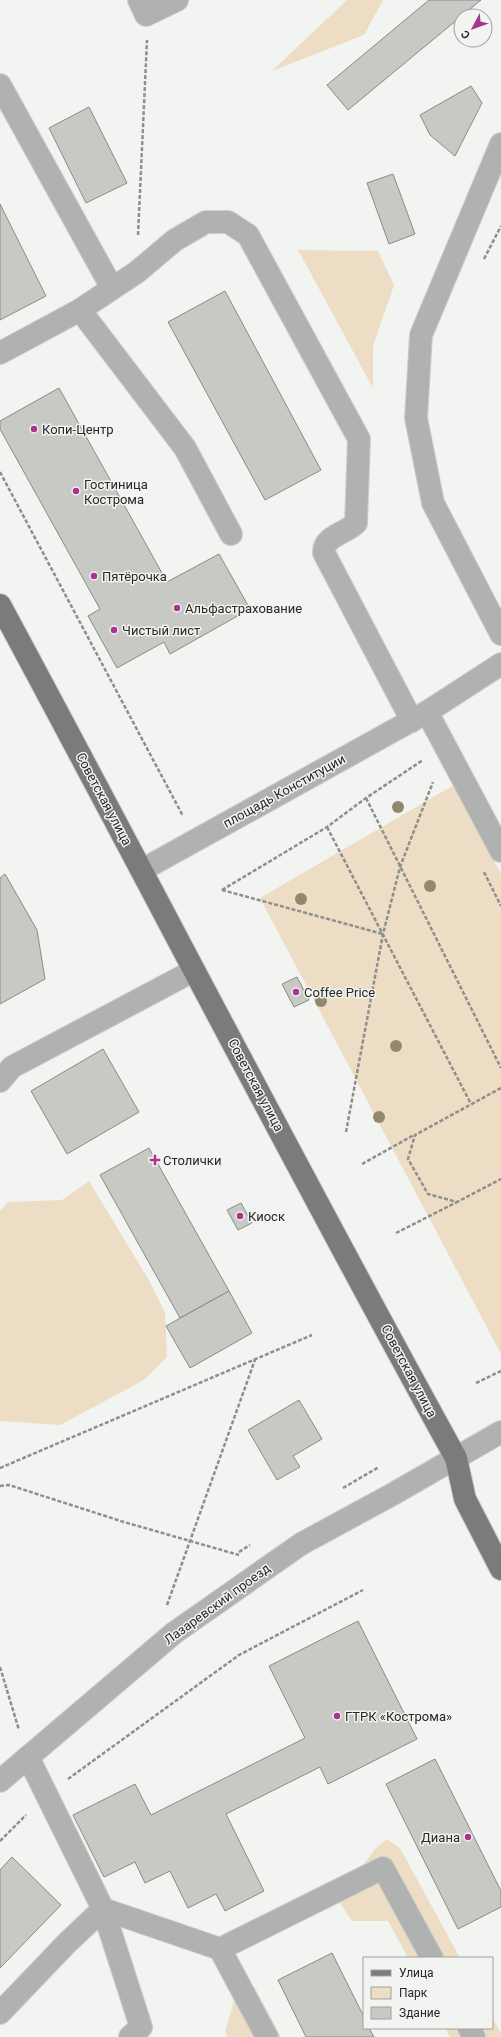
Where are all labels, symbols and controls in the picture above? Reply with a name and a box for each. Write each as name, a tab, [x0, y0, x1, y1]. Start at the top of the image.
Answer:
north arrow	[453, 8, 493, 48]
text: С	[459, 27, 473, 41]
place label: Копи-Центр	[42, 422, 114, 437]
marker: Копи-Центр	[29, 424, 39, 434]
place label: Гостиница Кострома	[84, 477, 148, 507]
marker: Гостиница Кострома	[71, 486, 81, 496]
place label: Пятёрочка	[102, 569, 167, 584]
marker: Пятёрочка	[89, 571, 99, 581]
place label: Альфастрахование	[185, 601, 302, 616]
marker: Альфастрахование	[172, 603, 182, 613]
place label: Чистый лист	[122, 623, 200, 638]
marker: Чистый лист	[109, 625, 119, 635]
street label: Советская улица	[73, 750, 135, 848]
street label: площадь Конституции	[220, 751, 348, 831]
place label: Coffee Price	[304, 985, 375, 1000]
marker: Coffee Price	[291, 987, 301, 997]
street label: Советская улица	[225, 1036, 287, 1134]
place label: Столички	[163, 1153, 221, 1168]
marker: Столички	[150, 1155, 160, 1165]
place label: Киоск	[248, 1209, 285, 1224]
marker: Киоск	[235, 1211, 245, 1221]
street label: Советская улица	[378, 1322, 440, 1420]
street label: Лазаревский проезд	[161, 1560, 273, 1647]
place label: ГТРК «Кострома»	[345, 1709, 452, 1724]
marker: ГТРК «Кострома»	[332, 1711, 342, 1721]
place label: Диана	[421, 1830, 460, 1845]
marker: Диана	[463, 1832, 473, 1842]
legend	[363, 1957, 493, 2029]
text: Улица	[399, 1966, 434, 1980]
text: Парк	[399, 1986, 428, 2000]
text: Здание	[399, 2006, 440, 2020]

